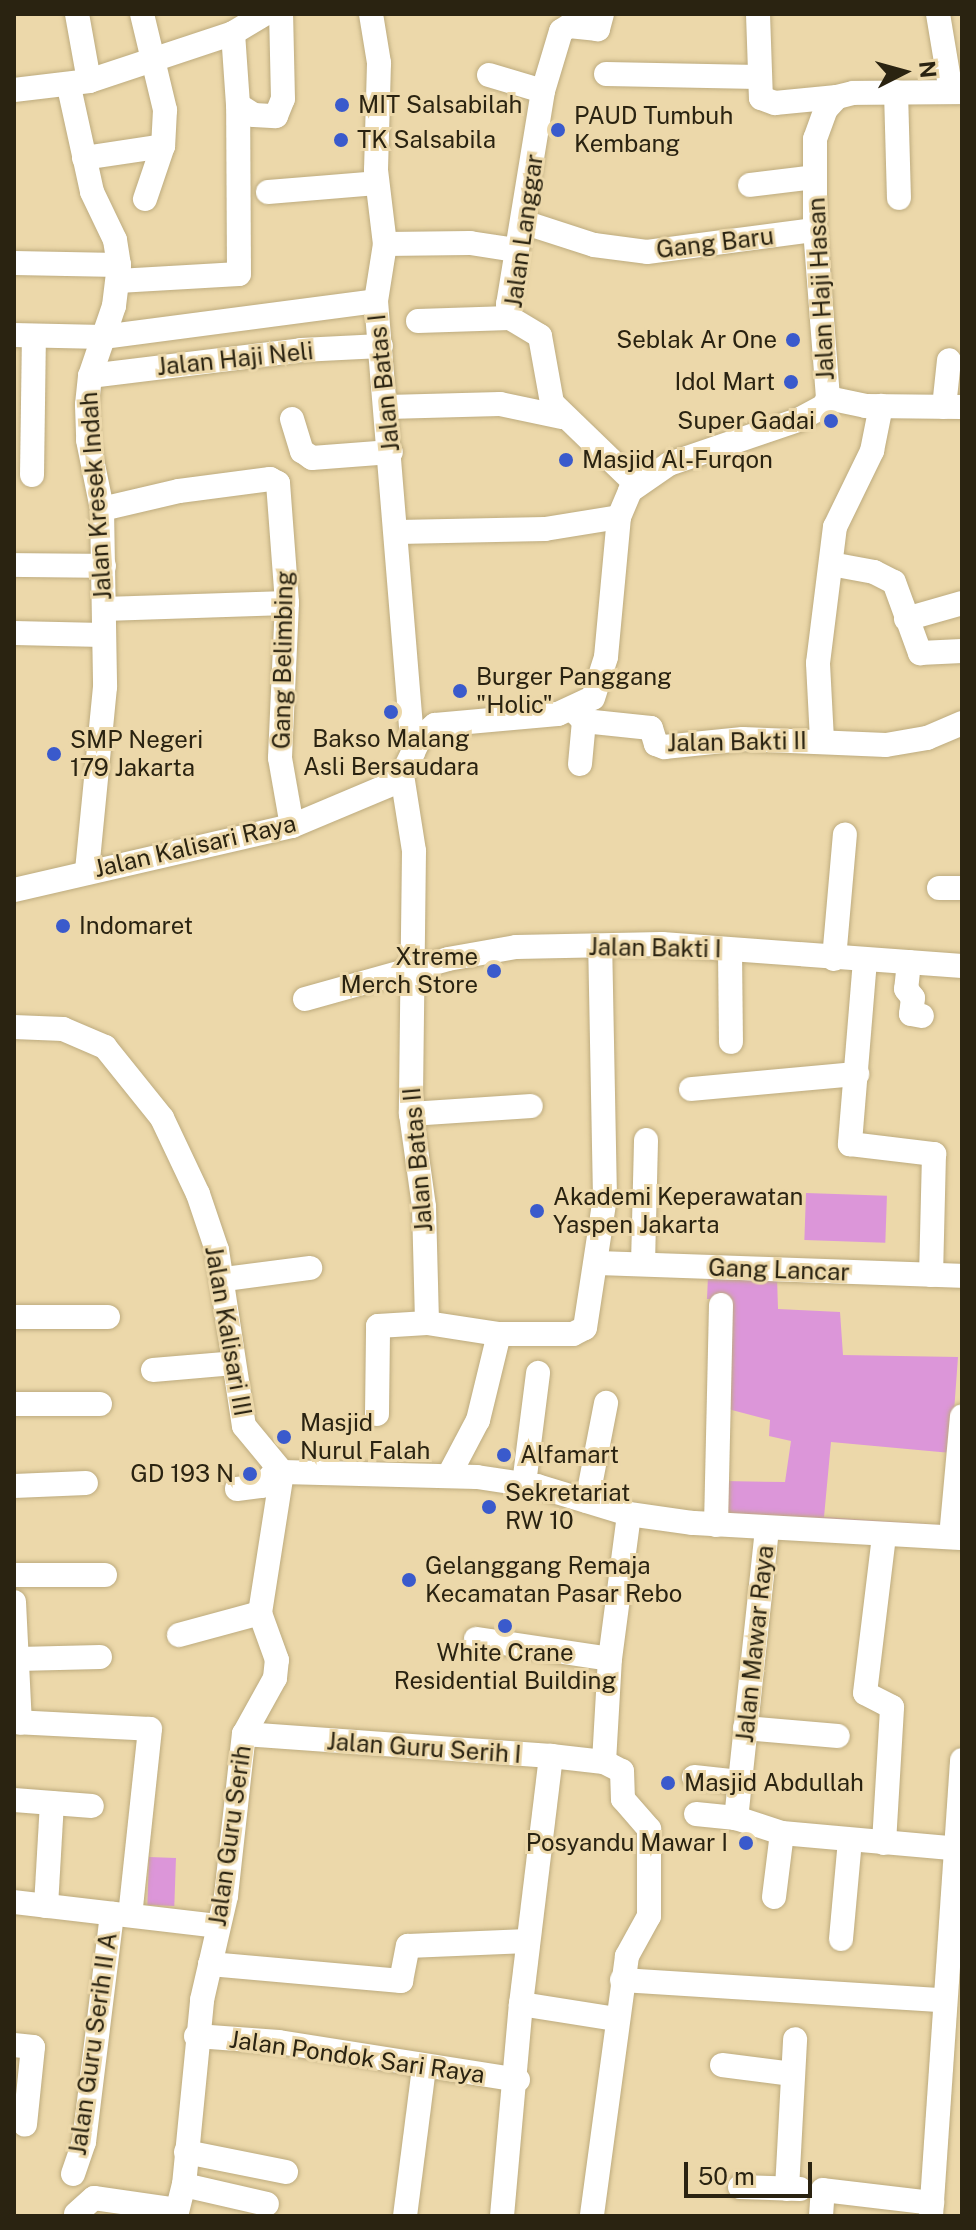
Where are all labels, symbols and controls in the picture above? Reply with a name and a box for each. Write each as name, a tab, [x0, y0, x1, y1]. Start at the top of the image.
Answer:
north arrow	[864, 32, 944, 112]
text: N	[914, 60, 942, 79]
place label: MIT Salsabilah	[358, 91, 522, 119]
marker: MIT Salsabilah	[333, 96, 351, 114]
place label: PAUD Tumbuh Kembang	[574, 102, 733, 158]
marker: PAUD Tumbuh Kembang	[549, 121, 567, 139]
place label: TK Salsabila	[357, 126, 496, 154]
marker: TK Salsabila	[332, 131, 350, 149]
street label: Jalan Langgar	[499, 152, 549, 310]
street label: Jalan Haji Hasan	[802, 197, 840, 381]
street label: Gang Baru	[655, 222, 775, 264]
street label: Jalan Batas I	[362, 313, 406, 453]
place label: Seblak Ar One	[616, 326, 777, 354]
marker: Seblak Ar One	[784, 331, 802, 349]
street label: Jalan Haji Neli	[155, 336, 315, 382]
place label: Idol Mart	[675, 368, 775, 396]
marker: Idol Mart	[782, 373, 800, 391]
street label: Jalan Kresek Indah	[74, 391, 118, 601]
place label: Super Gadai	[677, 407, 815, 435]
marker: Super Gadai	[822, 412, 840, 430]
place label: Masjid Al-Furqon	[582, 446, 773, 474]
marker: Masjid Al-Furqon	[557, 451, 575, 469]
street label: Gang Belimbing	[267, 571, 299, 749]
place label: Burger Panggang "Holic"	[476, 663, 672, 719]
marker: Burger Panggang "Holic"	[451, 682, 469, 700]
marker: Bakso Malang Asli Bersaudara	[382, 703, 400, 721]
place label: Bakso Malang Asli Bersaudara	[303, 725, 479, 781]
place label: SMP Negeri 179 Jakarta	[70, 726, 203, 782]
street label: Jalan Bakti II	[667, 726, 807, 758]
marker: SMP Negeri 179 Jakarta	[45, 745, 63, 763]
street label: Jalan Kalisari Raya	[91, 809, 299, 883]
place label: Indomaret	[79, 912, 193, 940]
marker: Indomaret	[54, 917, 72, 935]
street label: Jalan Bakti I	[588, 932, 722, 964]
place label: Xtreme Merch Store	[341, 943, 478, 999]
marker: Xtreme Merch Store	[485, 962, 503, 980]
street label: Jalan Batas II	[397, 1086, 439, 1234]
place label: Akademi Keperawatan Yaspen Jakarta	[553, 1183, 803, 1239]
marker: Akademi Keperawatan Yaspen Jakarta	[528, 1202, 546, 1220]
street label: Jalan Kalisari III	[199, 1244, 257, 1418]
street label: Gang Lancar	[708, 1253, 850, 1287]
place label: Masjid Nurul Falah	[300, 1409, 430, 1465]
marker: Masjid Nurul Falah	[275, 1428, 293, 1446]
place label: Alfamart	[520, 1441, 619, 1469]
marker: Alfamart	[495, 1446, 513, 1464]
place label: GD 193 N	[130, 1460, 234, 1488]
marker: GD 193 N	[241, 1465, 259, 1483]
place label: Sekretariat RW 10	[505, 1479, 630, 1535]
marker: Sekretariat RW 10	[480, 1498, 498, 1516]
street label: Jalan Mawar Raya	[730, 1544, 780, 1744]
place label: Gelanggang Remaja Kecamatan Pasar Rebo	[425, 1552, 682, 1608]
marker: Gelanggang Remaja Kecamatan Pasar Rebo	[400, 1571, 418, 1589]
marker: White Crane Residential Building	[496, 1617, 514, 1635]
place label: White Crane Residential Building	[394, 1639, 616, 1695]
street label: Jalan Guru Serih I	[326, 1727, 522, 1769]
street label: Jalan Guru Serih	[203, 1744, 257, 1928]
place label: Masjid Abdullah	[684, 1769, 864, 1797]
marker: Masjid Abdullah	[659, 1774, 677, 1792]
place label: Posyandu Mawar I	[526, 1829, 728, 1857]
marker: Posyandu Mawar I	[735, 1832, 757, 1854]
street label: Jalan Guru Serih II A	[63, 1931, 123, 2157]
street label: Jalan Pondok Sari Raya	[227, 2025, 487, 2089]
scale bar	[688, 2146, 816, 2196]
text: 50 m	[698, 2162, 755, 2190]

